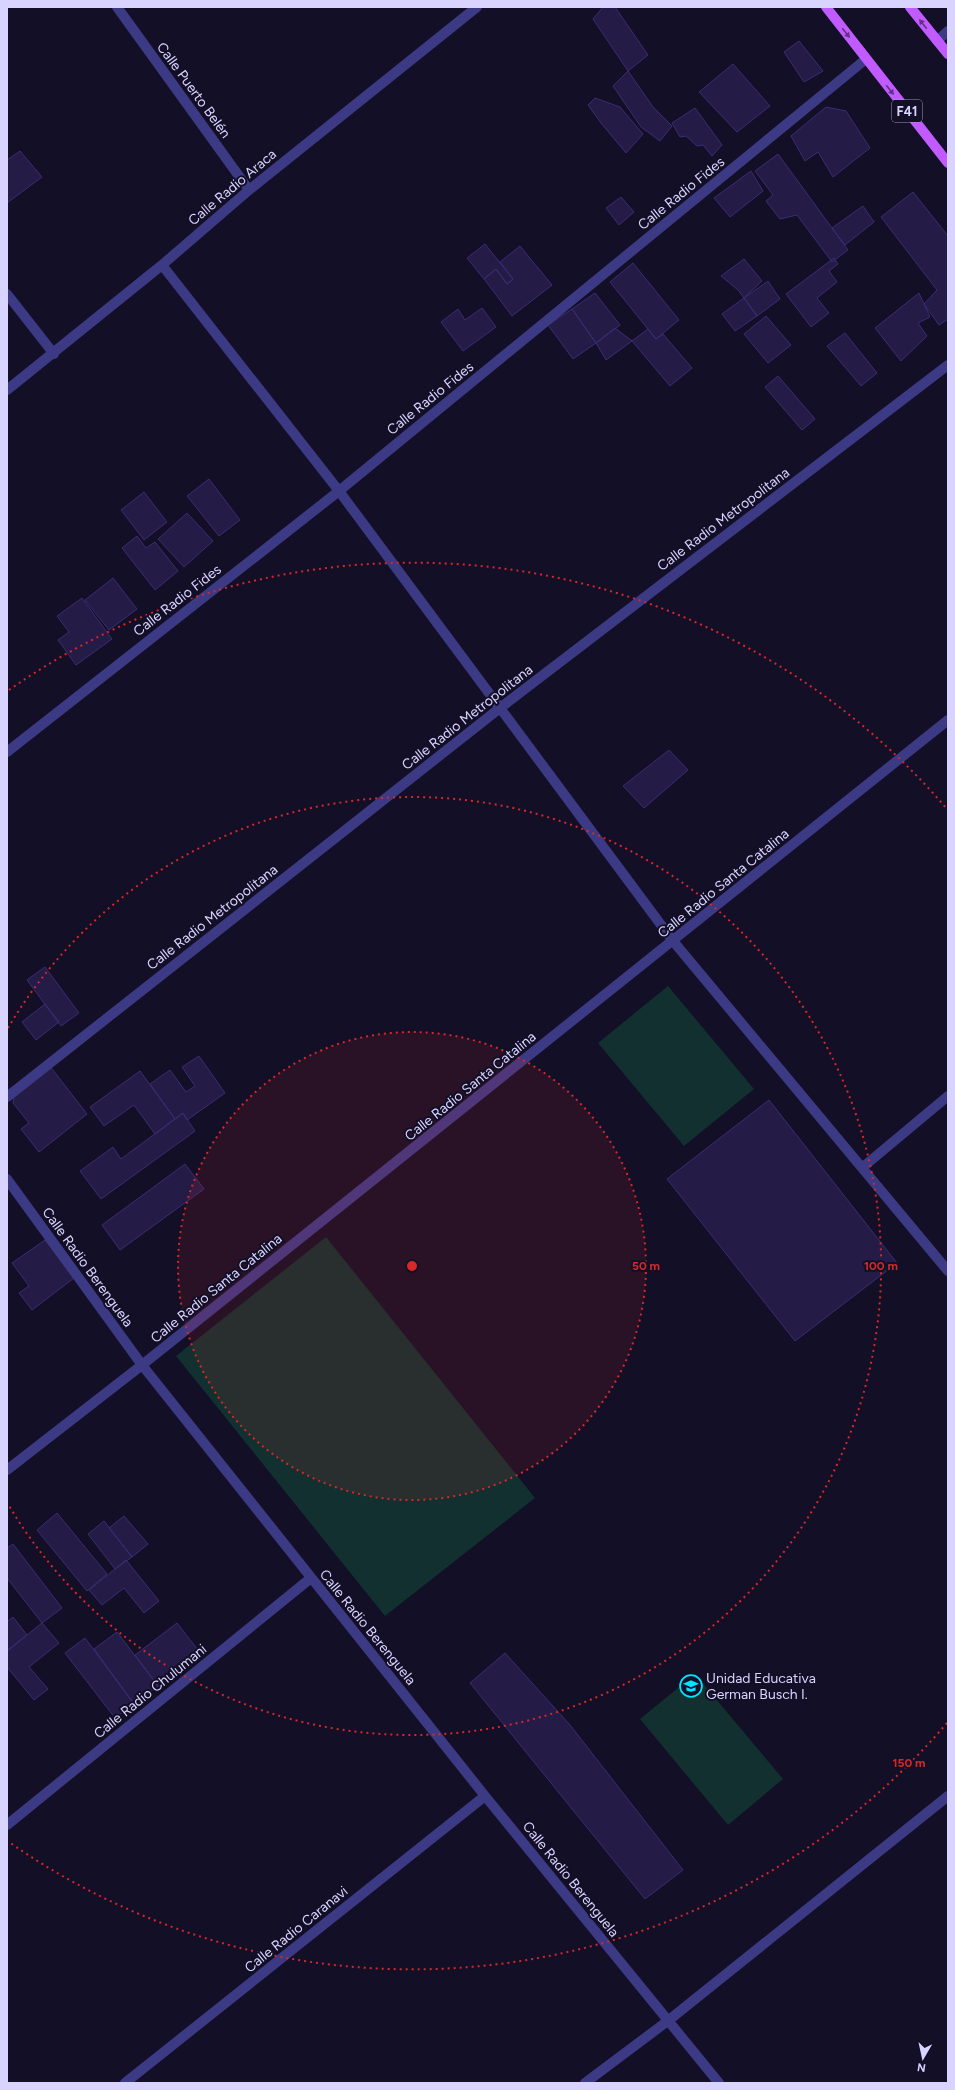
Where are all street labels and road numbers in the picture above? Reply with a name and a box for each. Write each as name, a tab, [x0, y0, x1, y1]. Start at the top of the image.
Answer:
street label: Calle Puerto Belén	[153, 39, 234, 142]
road number: F41	[892, 100, 922, 122]
street label: Calle Radio Araca	[185, 146, 280, 229]
street label: Calle Radio Fides	[635, 153, 728, 234]
street label: Calle Radio Fides	[384, 358, 477, 439]
street label: Calle Radio Metropolitana	[654, 464, 793, 575]
street label: Calle Radio Fides	[130, 561, 225, 640]
street label: Calle Radio Metropolitana	[399, 661, 536, 774]
street label: Calle Radio Santa Catalina	[654, 825, 792, 942]
street label: Calle Radio Metropolitana	[144, 861, 281, 974]
street label: Calle Radio Santa Catalina	[401, 1028, 539, 1145]
street label: Calle Radio Berenguela	[38, 1204, 137, 1330]
street label: Calle Radio Santa Catalina	[147, 1230, 285, 1347]
street label: Calle Radio Berenguela	[316, 1566, 419, 1689]
street label: Calle Radio Chulumani	[91, 1641, 210, 1742]
street label: Calle Radio Berenguela	[519, 1818, 622, 1941]
street label: Calle Radio Caranavi	[241, 1883, 351, 1976]

